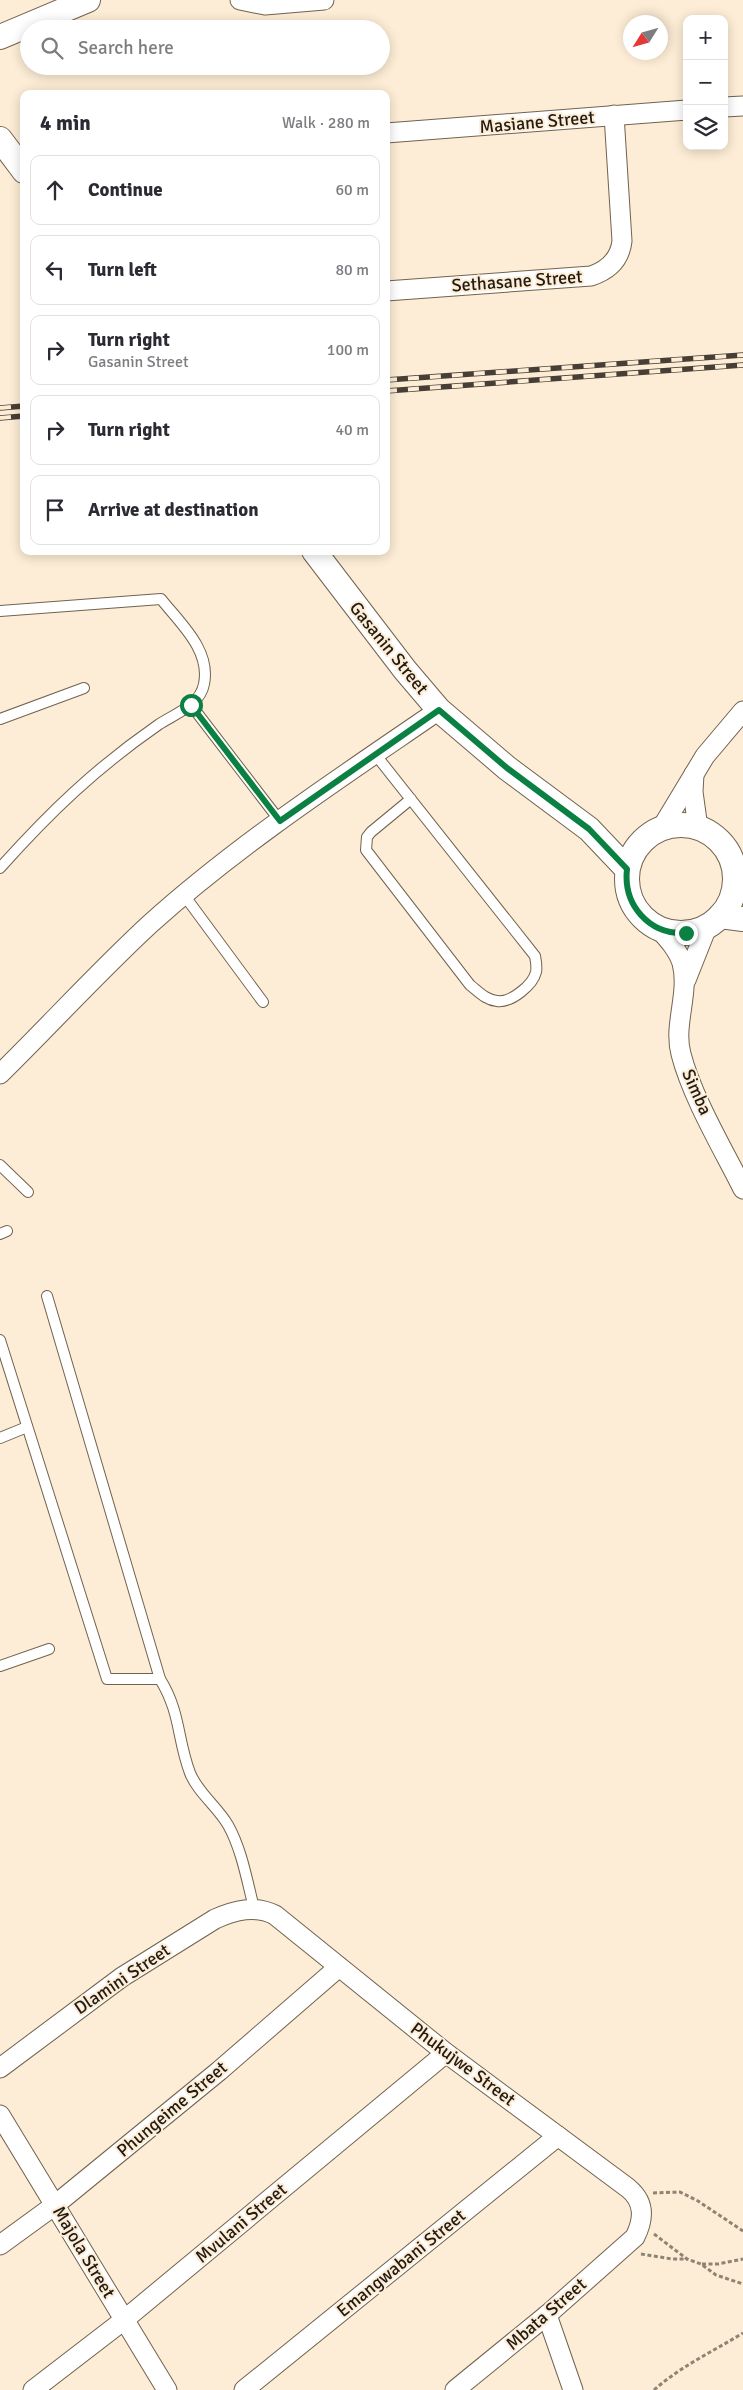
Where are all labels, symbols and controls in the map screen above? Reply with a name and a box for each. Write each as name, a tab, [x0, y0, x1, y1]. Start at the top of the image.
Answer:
north arrow	[623, 15, 668, 60]
map controls	[683, 15, 728, 150]
button: +	[683, 15, 728, 60]
search box	[20, 20, 390, 75]
icon: search	[38, 34, 66, 62]
text: Search here	[78, 36, 174, 60]
button: −	[683, 60, 728, 105]
button: layers	[683, 105, 728, 150]
street label: Masiane Street	[479, 106, 595, 138]
text: 4 min	[40, 110, 91, 136]
text: Walk · 280 m	[282, 113, 370, 133]
icon: ahead	[41, 176, 69, 204]
text: Continue	[88, 178, 163, 202]
text: 60 m	[335, 180, 369, 200]
icon: left	[41, 256, 69, 284]
text: Turn left	[88, 258, 157, 282]
text: 80 m	[335, 260, 369, 280]
street label: Sethasane Street	[451, 265, 583, 297]
text: Turn right	[88, 328, 170, 352]
icon: right	[41, 336, 69, 364]
text: 100 m	[327, 340, 369, 360]
text: Gasanin Street	[88, 352, 189, 372]
icon: right	[41, 416, 69, 444]
text: Turn right	[88, 418, 170, 442]
text: 40 m	[335, 420, 369, 440]
icon: arrive	[41, 496, 69, 524]
text: Arrive at destination	[88, 498, 259, 522]
street label: Gasanin Street	[345, 597, 433, 699]
route start	[180, 694, 203, 717]
route end	[675, 922, 698, 945]
street label: Simba	[677, 1066, 717, 1118]
street label: Dlamini Street	[70, 1939, 174, 2019]
street label: Phukujwe Street	[406, 2017, 520, 2111]
street label: Phungeime Street	[112, 2056, 232, 2162]
street label: Mvulani Street	[191, 2178, 291, 2268]
street label: Majola Street	[48, 2202, 120, 2302]
street label: Emangwabani Street	[332, 2204, 470, 2322]
street label: Mbata Street	[501, 2273, 591, 2355]

